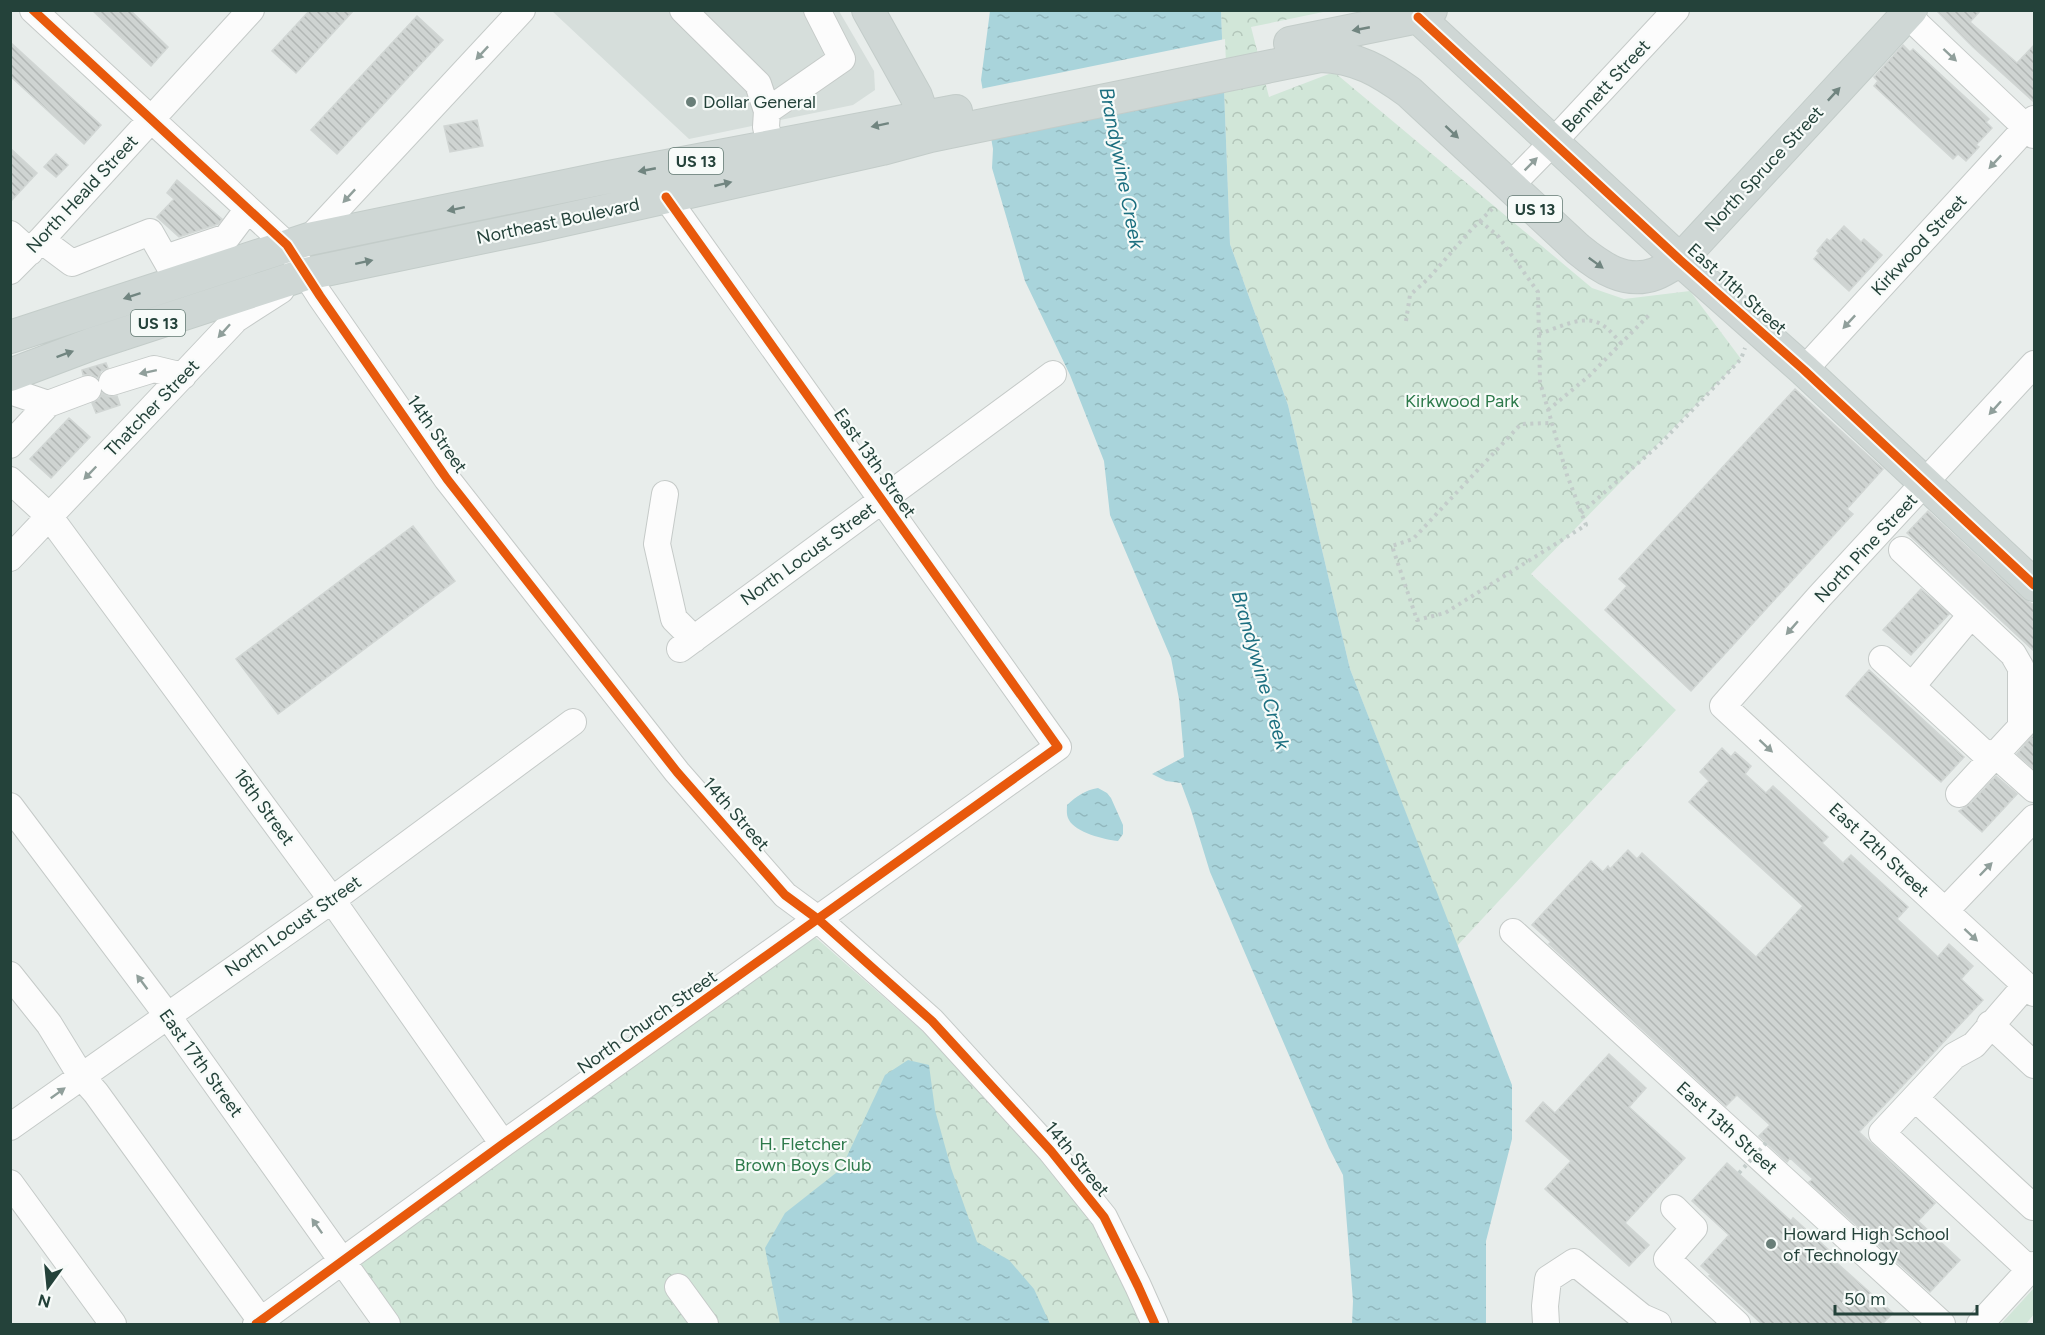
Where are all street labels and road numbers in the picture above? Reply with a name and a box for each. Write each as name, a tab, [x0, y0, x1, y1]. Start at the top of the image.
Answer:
street label: Bennett Street	[1557, 35, 1655, 137]
street label: North Spruce Street	[1700, 101, 1828, 236]
street label: North Heald Street	[22, 130, 143, 258]
road number: US 13	[669, 148, 723, 174]
street label: Kirkwood Street	[1867, 190, 1972, 300]
street label: Northeast Boulevard	[475, 193, 641, 249]
road number: US 13	[1508, 196, 1562, 222]
street label: East 11th Street	[1683, 239, 1791, 339]
road number: US 13	[131, 310, 185, 336]
street label: Thatcher Street	[100, 355, 204, 461]
street label: 14th Street	[402, 391, 472, 477]
street label: East 13th Street	[829, 404, 921, 522]
street label: North Pine Street	[1810, 489, 1922, 607]
street label: North Locust Street	[736, 498, 880, 610]
street label: 16th Street	[229, 764, 299, 850]
street label: 14th Street	[698, 773, 774, 855]
street label: East 12th Street	[1824, 798, 1934, 902]
street label: North Locust Street	[221, 871, 366, 981]
street label: North Church Street	[573, 965, 721, 1078]
street label: East 17th Street	[154, 1005, 248, 1122]
street label: East 13th Street	[1672, 1077, 1782, 1179]
street label: 14th Street	[1040, 1117, 1114, 1201]

